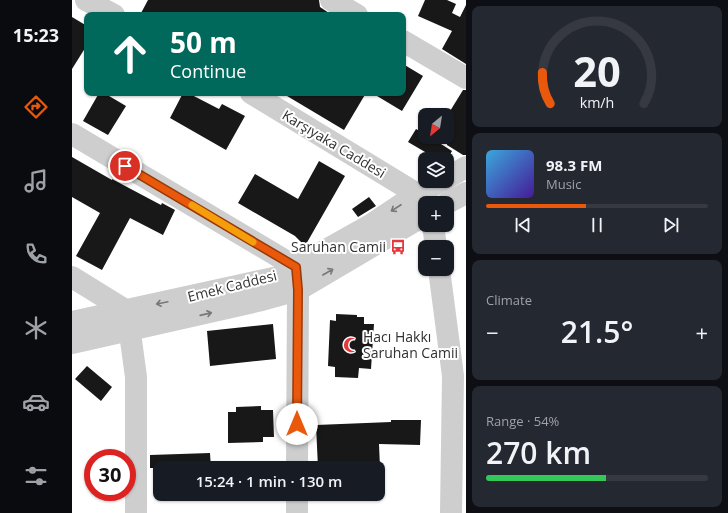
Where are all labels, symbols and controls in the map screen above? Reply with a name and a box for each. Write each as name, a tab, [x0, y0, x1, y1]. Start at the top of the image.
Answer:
text: 15:23	[13, 23, 59, 47]
text: 50 m	[170, 23, 237, 61]
icon: ahead	[104, 28, 156, 80]
text: 20	[573, 43, 621, 99]
text: Continue	[170, 59, 246, 83]
icon: directions	[22, 93, 50, 121]
text: km/h	[580, 93, 614, 112]
street label: Karşıyaka Caddesi	[279, 105, 390, 182]
north arrow	[418, 108, 454, 144]
map controls	[418, 108, 454, 276]
pin	[108, 149, 142, 183]
button: layers	[418, 152, 454, 188]
icon: arrive	[114, 155, 136, 177]
text: 98.3 FM	[546, 155, 602, 175]
icon: music	[22, 167, 50, 195]
text: Music	[546, 175, 581, 193]
button: +	[418, 196, 454, 232]
one-way arrow	[391, 204, 402, 212]
icon: previous	[512, 214, 534, 236]
icon: pause	[586, 214, 608, 236]
icon: next	[660, 214, 682, 236]
place label: Saruhan Camii	[291, 237, 386, 256]
bus stop icon: Saruhan Camii	[389, 238, 407, 256]
icon: phone	[22, 240, 50, 268]
button: −	[418, 240, 454, 276]
street label: Emek Caddesi	[185, 265, 279, 306]
one-way arrow	[322, 268, 334, 276]
text: Climate	[486, 291, 532, 309]
one-way arrow	[155, 299, 168, 307]
one-way arrow	[199, 309, 212, 317]
text: 21.5°	[561, 311, 633, 352]
icon: climate	[22, 314, 50, 342]
text: −	[486, 317, 499, 347]
text: +	[695, 317, 708, 347]
place label: Hacı Hakkı Saruhan Camii	[363, 327, 458, 362]
mosque icon: Hacı Hakkı Saruhan Camii	[342, 336, 360, 354]
icon: car	[22, 388, 50, 416]
position arrow	[276, 403, 318, 445]
text: Range · 54%	[486, 412, 559, 430]
text: 270 km	[486, 432, 591, 473]
speed limit sign: 30	[84, 449, 136, 501]
icon: filters	[22, 462, 50, 490]
text: 15:24 · 1 min · 130 m	[196, 471, 342, 491]

